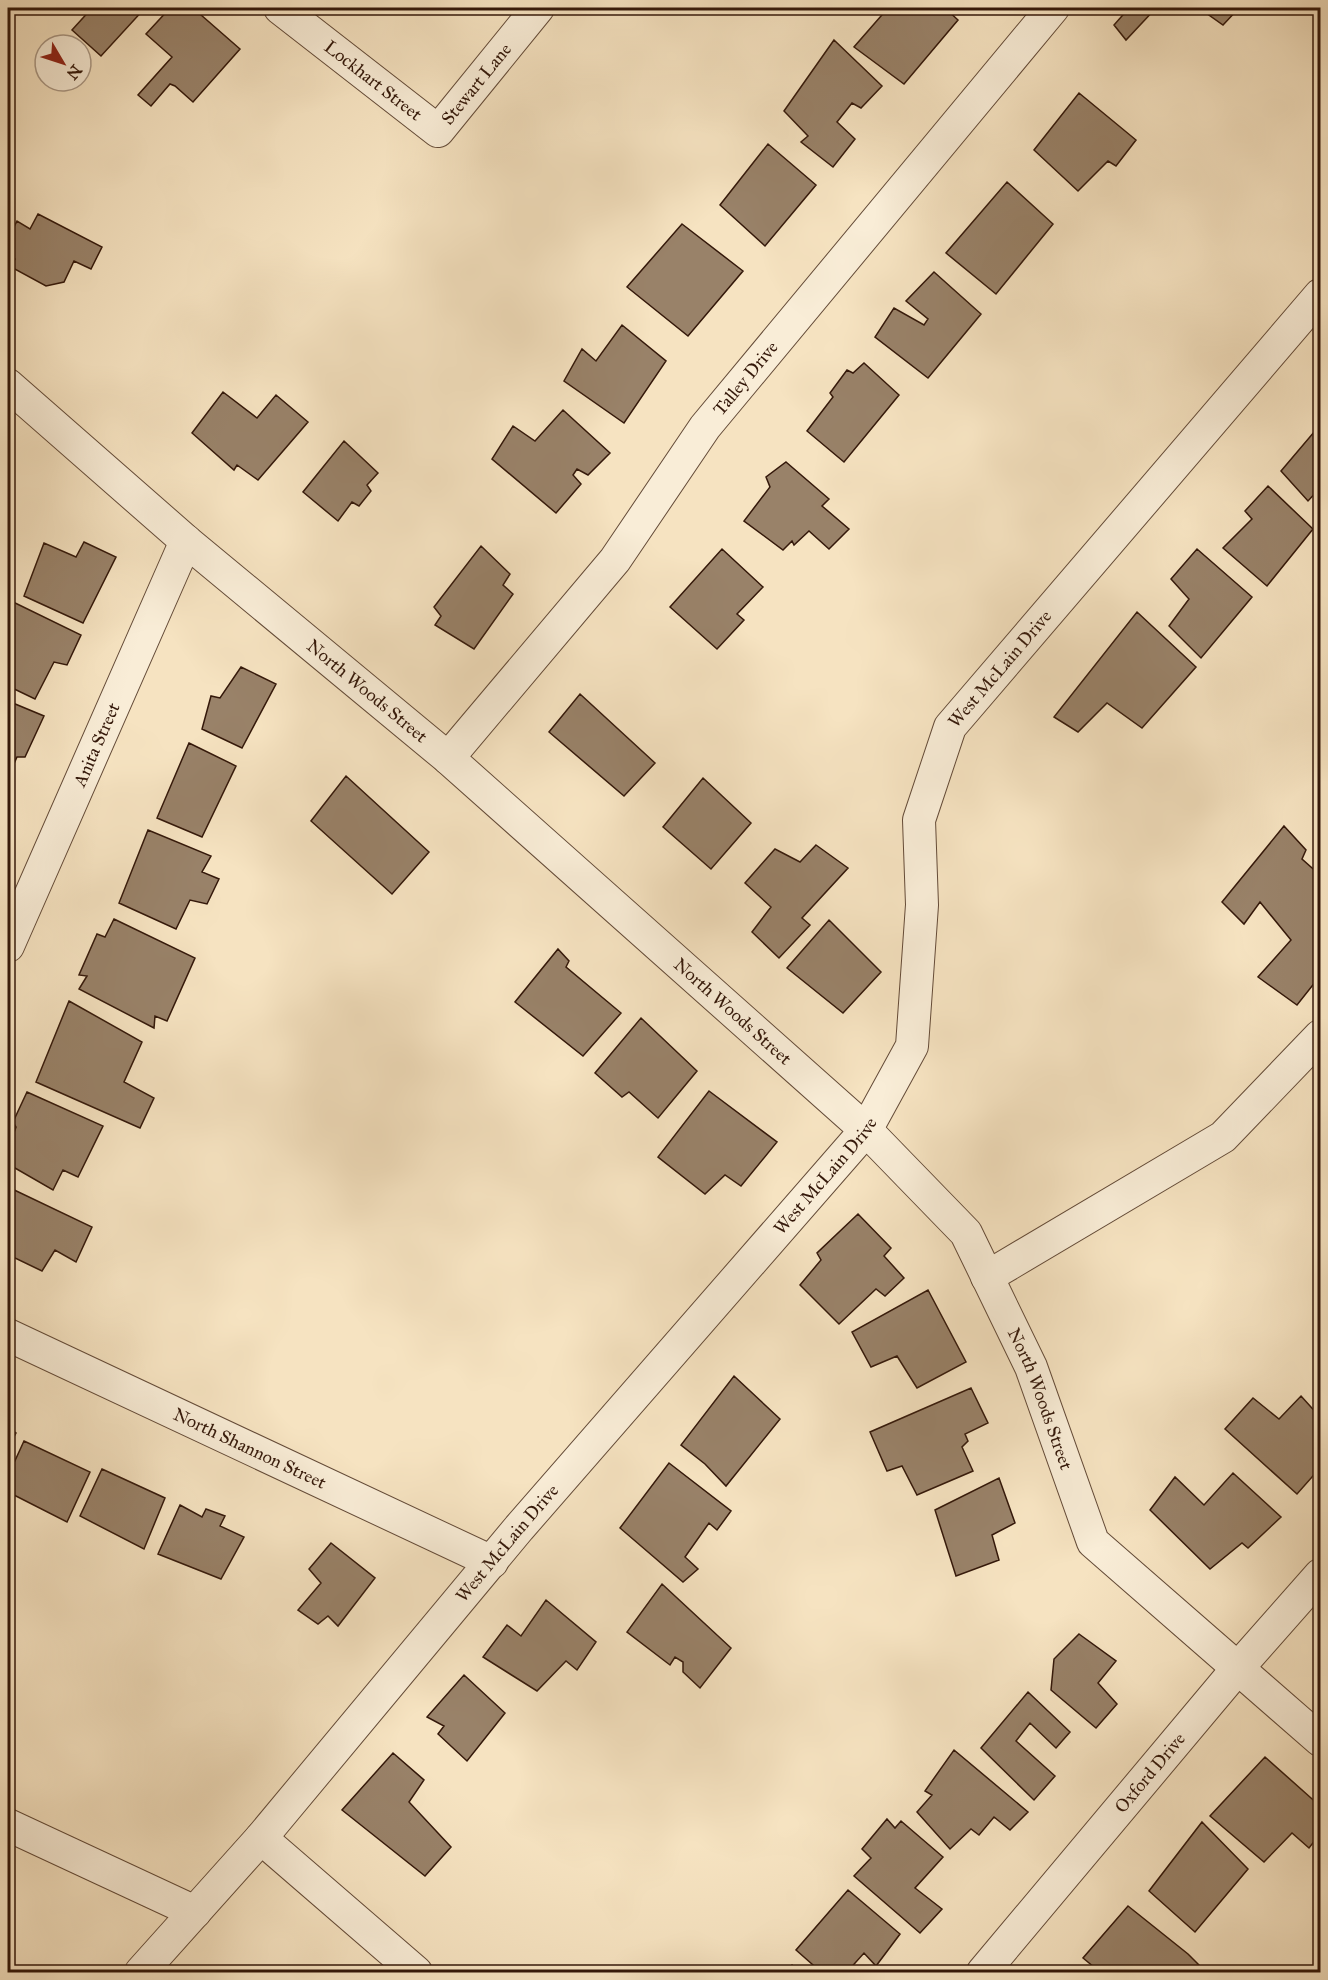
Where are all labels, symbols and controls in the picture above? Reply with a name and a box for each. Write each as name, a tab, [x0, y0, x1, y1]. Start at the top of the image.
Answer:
north arrow	[33, 33, 93, 93]
street label: Lockhart Street	[320, 36, 427, 126]
street label: Stewart Lane	[437, 39, 516, 129]
text: N	[62, 61, 86, 84]
street label: Talley Drive	[708, 337, 783, 420]
street label: West McLain Drive	[943, 606, 1056, 732]
street label: North Woods Street	[302, 635, 433, 748]
street label: Anita Street	[68, 699, 125, 791]
street label: North Woods Street	[669, 953, 797, 1070]
street label: West McLain Drive	[769, 1114, 882, 1239]
street label: North Woods Street	[1003, 1324, 1078, 1473]
street label: North Shannon Street	[170, 1403, 330, 1494]
street label: West McLain Drive	[451, 1480, 563, 1607]
street label: Oxford Drive	[1110, 1728, 1190, 1817]

